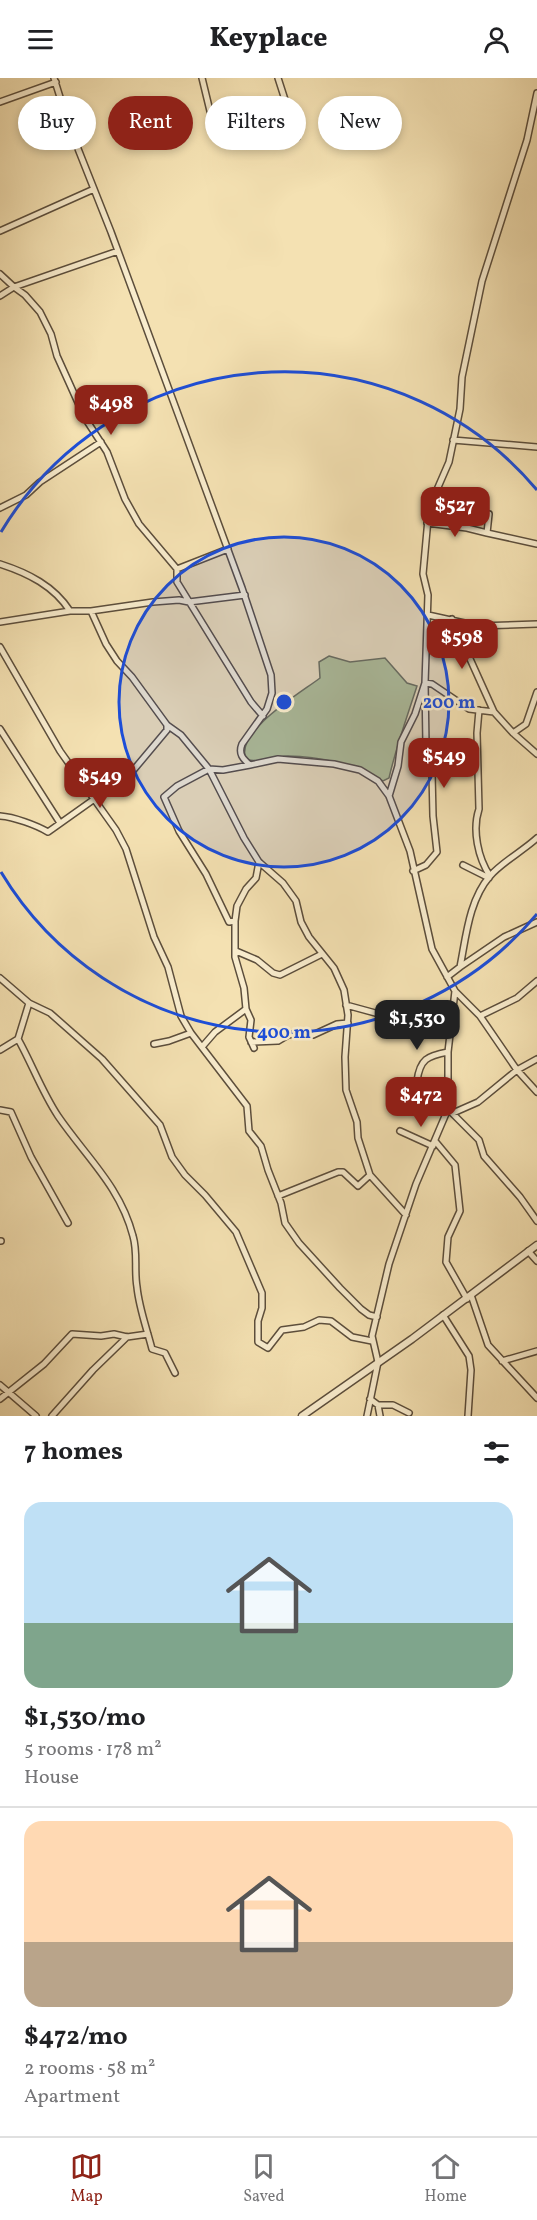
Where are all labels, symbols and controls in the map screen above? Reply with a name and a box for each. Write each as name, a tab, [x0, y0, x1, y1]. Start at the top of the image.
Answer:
text: Keyplace	[209, 20, 328, 58]
icon: menu	[24, 23, 57, 56]
icon: person	[480, 23, 513, 56]
chip: Buy	[18, 96, 96, 150]
chip: Rent	[108, 96, 193, 150]
chip: Filters	[205, 96, 306, 150]
chip: New	[318, 96, 402, 150]
pin: $498	[75, 385, 147, 436]
text: $498	[89, 390, 133, 418]
pin: $527	[419, 487, 491, 538]
text: $527	[435, 492, 475, 520]
pin: $598	[426, 619, 498, 670]
text: $598	[441, 624, 483, 652]
text: 200 m	[423, 691, 475, 716]
centre of rings	[274, 692, 294, 712]
pin: $549	[408, 738, 480, 789]
text: $549	[422, 743, 466, 771]
pin: $549	[64, 758, 136, 809]
text: $549	[78, 763, 122, 791]
pin: $1,530	[368, 1000, 466, 1051]
text: $1,530	[389, 1005, 445, 1033]
text: 400 m	[257, 1021, 311, 1046]
pin: $472	[385, 1077, 457, 1128]
text: $472	[400, 1082, 442, 1110]
text: 7 homes	[24, 1434, 123, 1470]
icon: filters	[480, 1436, 513, 1469]
icon: home	[215, 1541, 323, 1649]
text: $1,530/mo	[24, 1700, 146, 1736]
text: 5 rooms · 178 m²	[24, 1736, 162, 1764]
text: House	[24, 1764, 79, 1792]
icon: home	[215, 1860, 323, 1968]
text: $472/mo	[24, 2019, 128, 2055]
text: 2 rooms · 58 m²	[24, 2055, 155, 2083]
text: Apartment	[24, 2083, 120, 2111]
tab: Map	[70, 2150, 103, 2208]
tab: Saved	[243, 2150, 284, 2208]
tab: Home	[425, 2150, 467, 2208]

